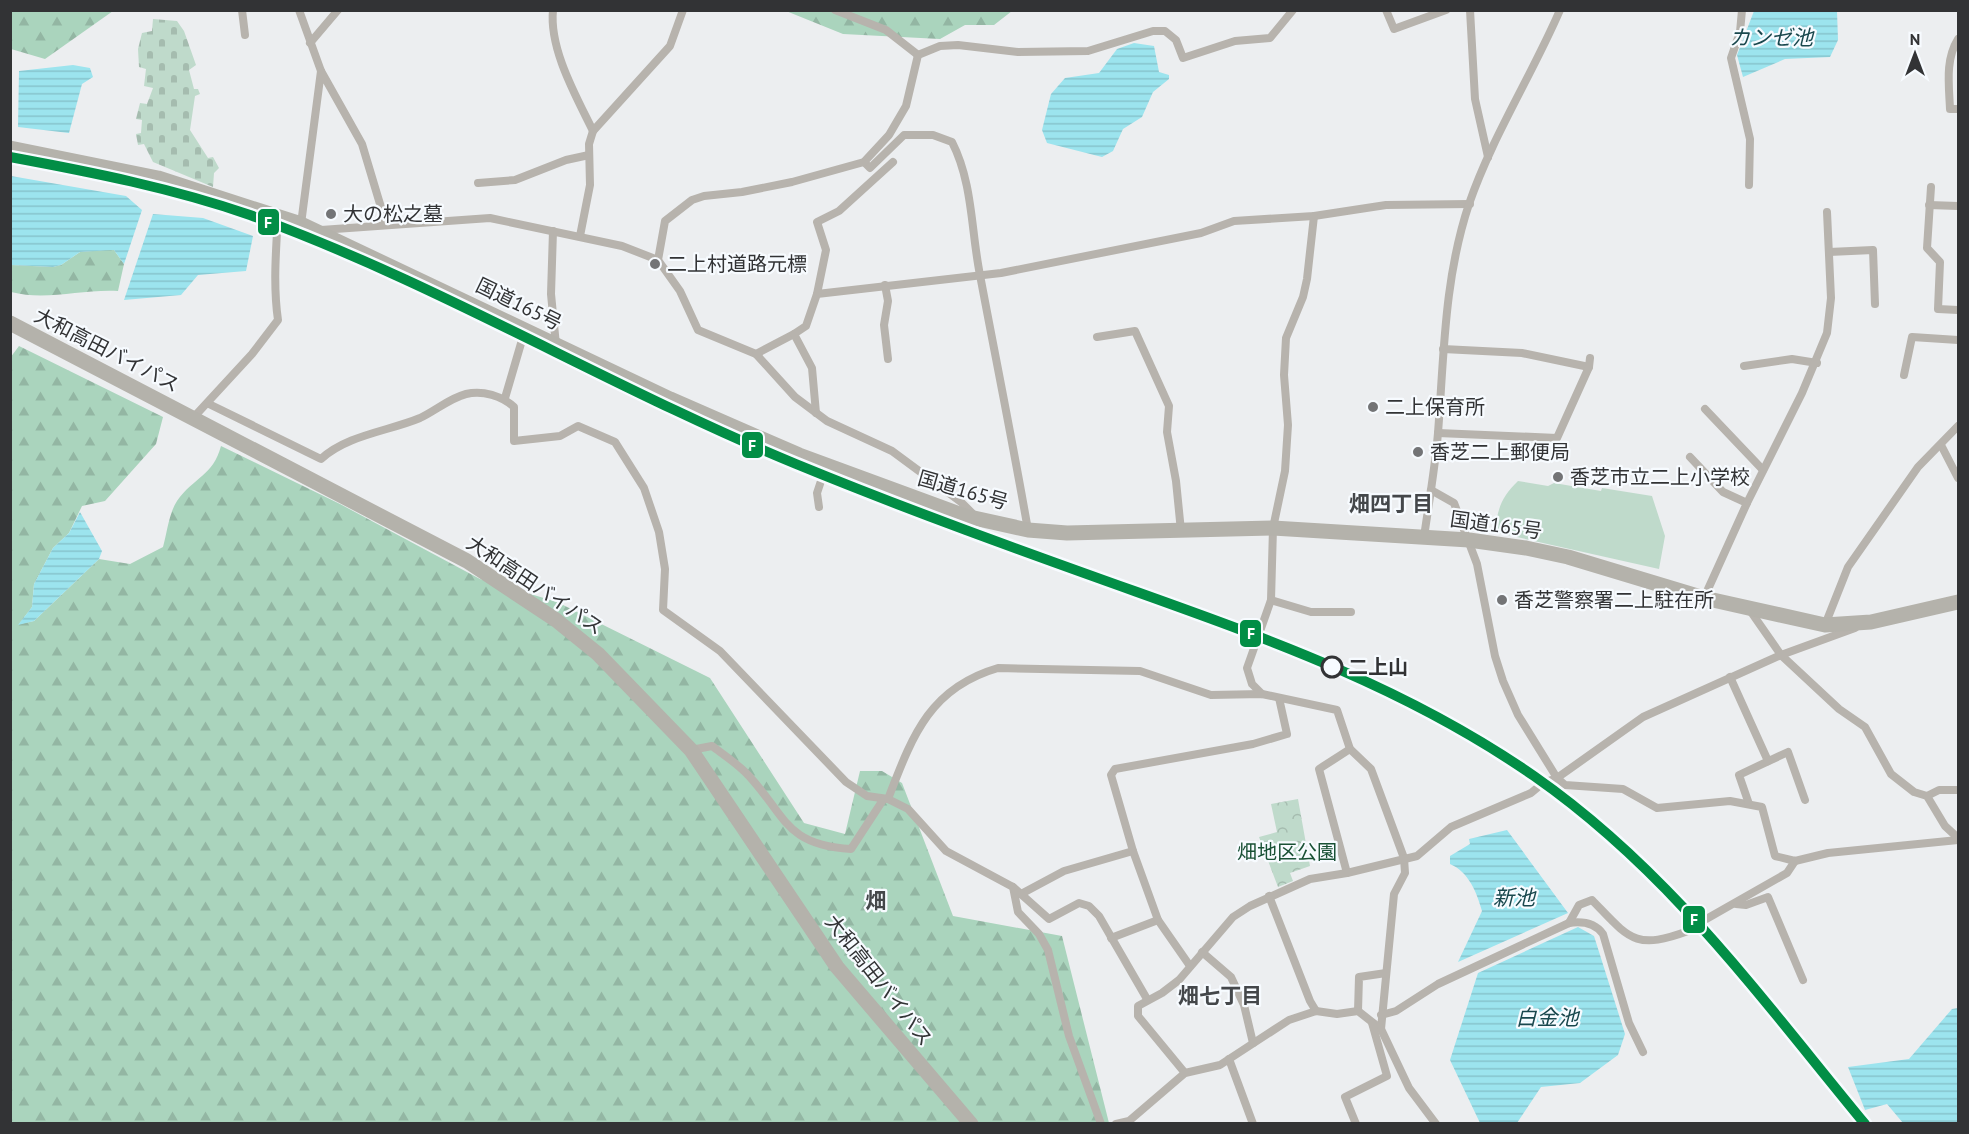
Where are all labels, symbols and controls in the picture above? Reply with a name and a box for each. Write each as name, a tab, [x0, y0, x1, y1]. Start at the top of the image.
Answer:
water label: カンゼ池	[1729, 24, 1815, 51]
north arrow	[1885, 24, 1945, 84]
text: N	[1910, 29, 1920, 49]
place label: 大の松之墓	[343, 201, 443, 227]
marker: 大の松之墓	[324, 207, 338, 221]
line badge: F	[257, 208, 280, 236]
text: F	[264, 212, 272, 232]
place label: 二上村道路元標	[667, 251, 807, 277]
marker: 二上村道路元標	[648, 257, 662, 271]
street label: 国道165号	[472, 272, 566, 336]
street label: 大和高田バイパス	[30, 302, 184, 398]
place label: 二上保育所	[1385, 394, 1485, 420]
marker: 二上保育所	[1366, 400, 1380, 414]
line badge: F	[741, 431, 764, 459]
text: F	[748, 435, 756, 455]
place label: 香芝二上郵便局	[1430, 439, 1570, 465]
marker: 香芝二上郵便局	[1411, 445, 1425, 459]
place label: 香芝市立二上小学校	[1570, 464, 1750, 490]
street label: 国道165号	[915, 465, 1011, 515]
marker: 香芝市立二上小学校	[1551, 470, 1565, 484]
district label: 畑四丁目	[1349, 490, 1433, 517]
street label: 国道165号	[1448, 506, 1544, 544]
street label: 大和高田バイパス	[462, 530, 608, 640]
place label: 香芝警察署二上駐在所	[1514, 587, 1714, 613]
marker: 香芝警察署二上駐在所	[1495, 593, 1509, 607]
line badge: F	[1239, 619, 1262, 648]
text: F	[1247, 623, 1255, 643]
place label: 二上山	[1348, 654, 1408, 680]
marker: 二上山	[1321, 656, 1343, 678]
park label: 畑地区公園	[1237, 839, 1337, 865]
water label: 新池	[1493, 884, 1537, 911]
district label: 畑	[866, 887, 887, 914]
line badge: F	[1682, 905, 1706, 934]
street label: 大和高田バイパス	[820, 909, 938, 1051]
text: F	[1690, 909, 1698, 929]
district label: 畑七丁目	[1178, 982, 1262, 1009]
water label: 白金池	[1516, 1004, 1580, 1031]

